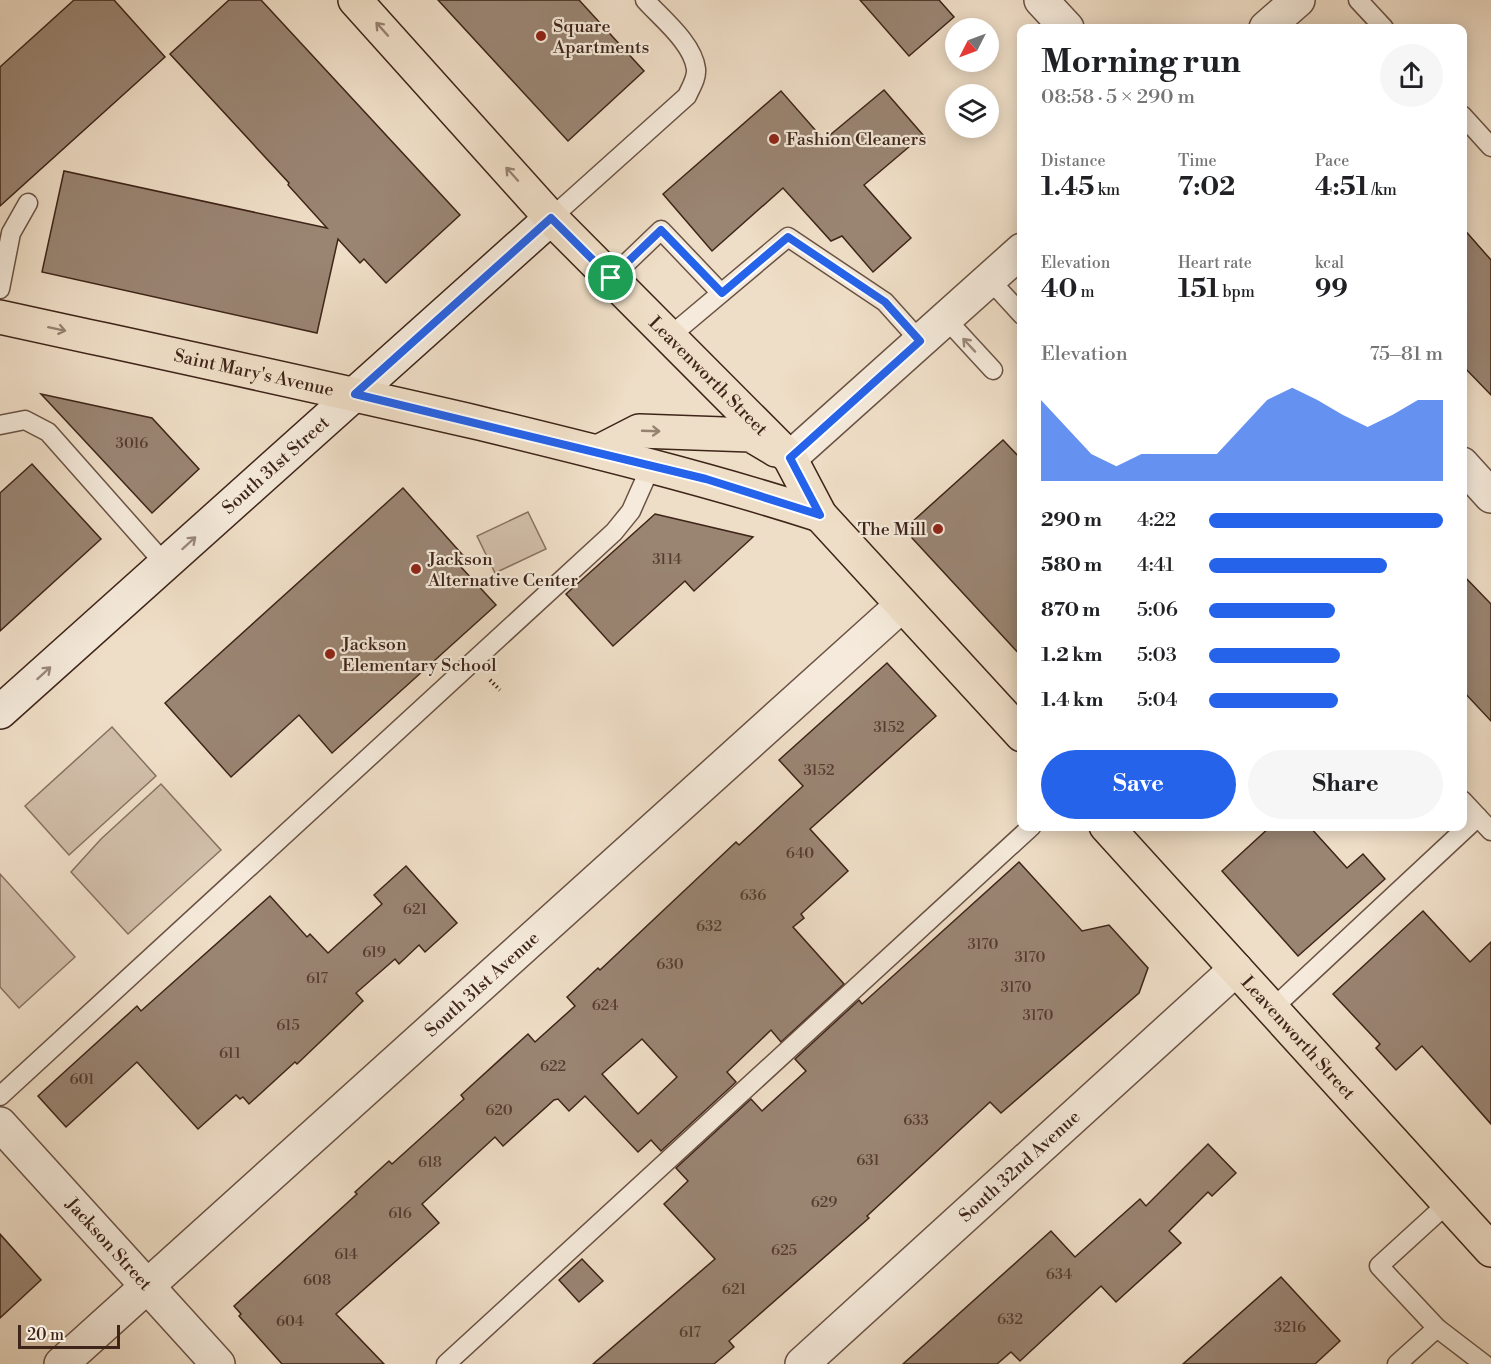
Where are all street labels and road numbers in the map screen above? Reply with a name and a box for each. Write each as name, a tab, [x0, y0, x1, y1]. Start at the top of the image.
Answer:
street label: Leavenworth Street	[644, 311, 773, 441]
street label: Saint Mary's Avenue	[172, 344, 336, 401]
street label: South 31st Street	[217, 411, 334, 519]
street label: South 31st Avenue	[420, 926, 544, 1042]
street label: Leavenworth Street	[1236, 971, 1361, 1105]
street label: South 32nd Avenue	[954, 1105, 1085, 1227]
street label: Jackson Street	[60, 1192, 157, 1296]

